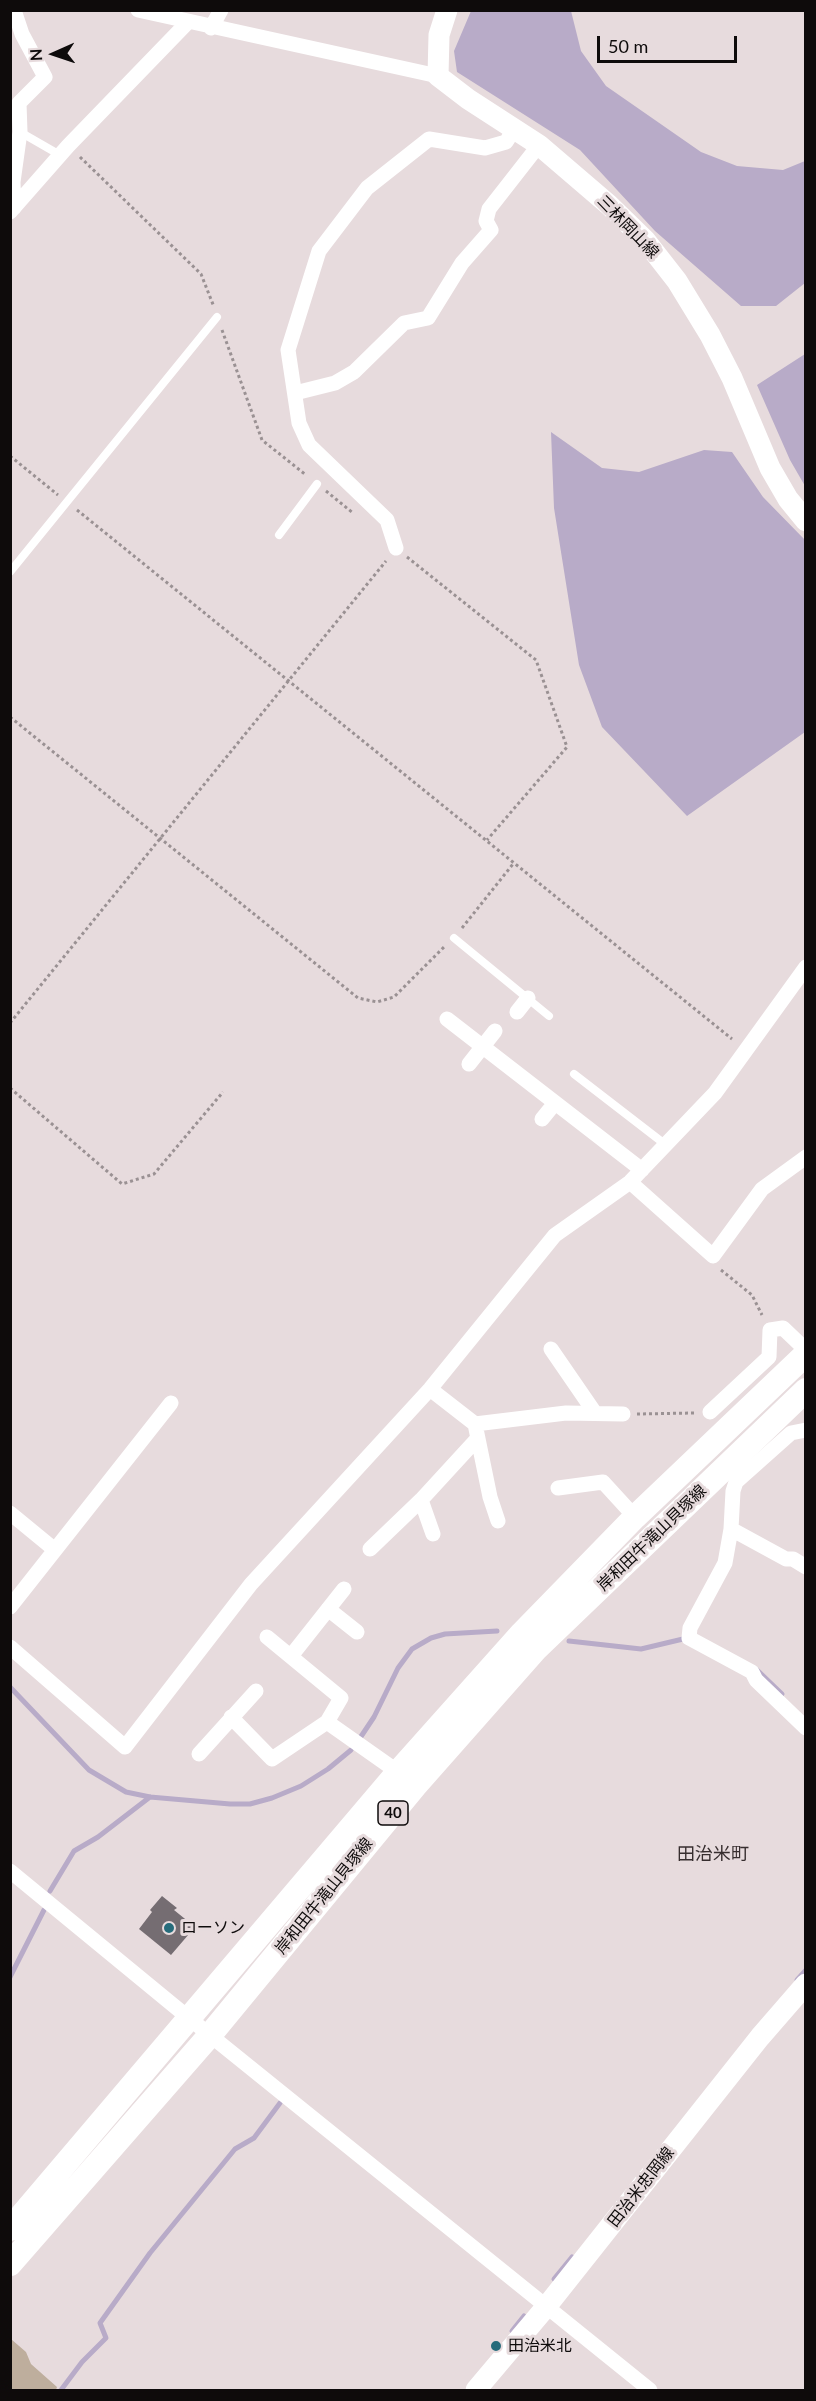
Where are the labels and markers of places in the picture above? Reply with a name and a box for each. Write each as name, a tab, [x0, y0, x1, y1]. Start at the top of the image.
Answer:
place label: ローソン	[181, 1918, 245, 1938]
marker: ローソン	[162, 1921, 176, 1935]
place label: 田治米北	[508, 2336, 572, 2356]
marker: 田治米北	[489, 2339, 503, 2353]

